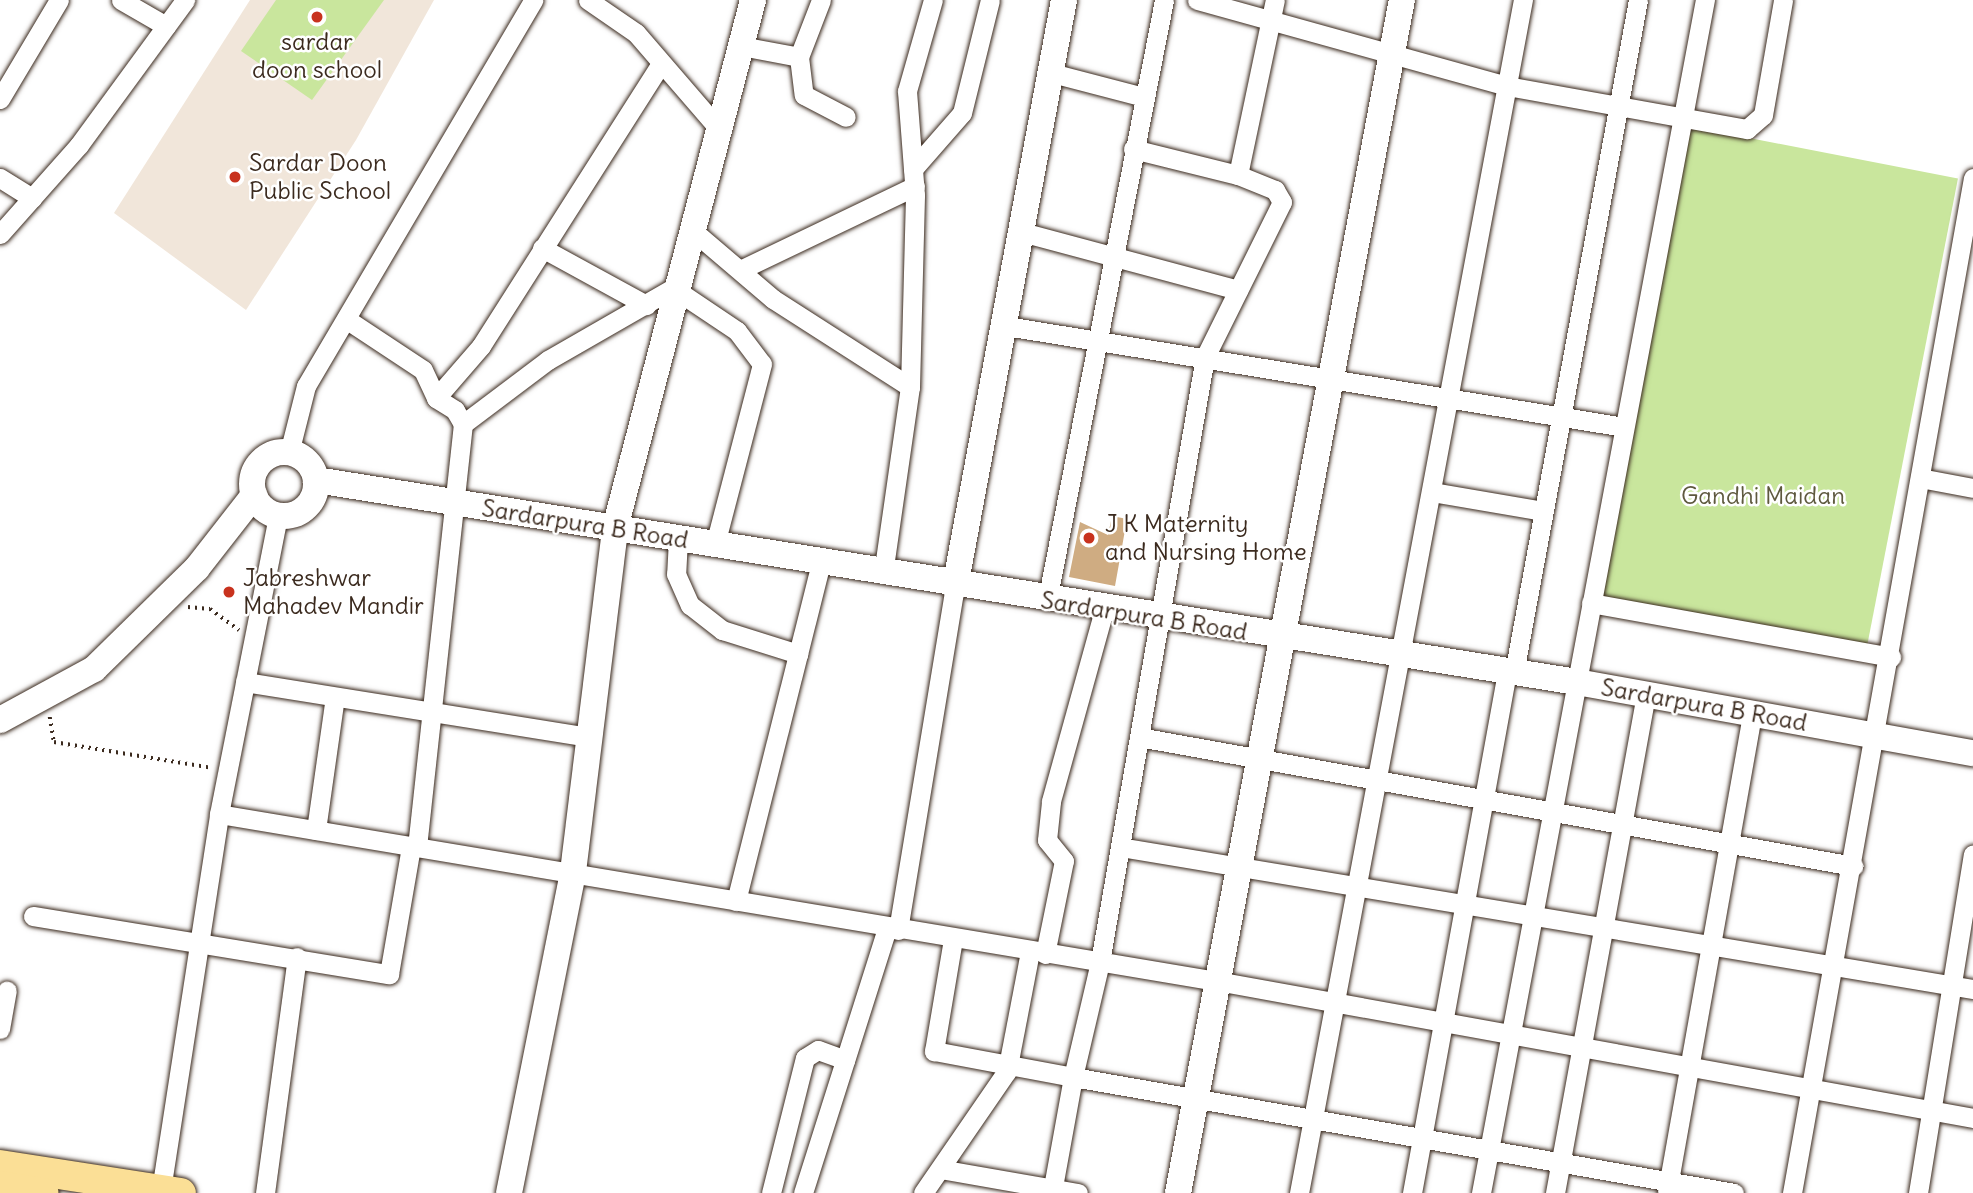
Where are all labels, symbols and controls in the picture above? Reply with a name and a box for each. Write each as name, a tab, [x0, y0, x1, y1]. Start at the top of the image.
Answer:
marker: sardar doon school	[309, 9, 325, 25]
place label: sardar doon school	[252, 28, 382, 84]
place label: Sardar Doon Public School	[249, 149, 391, 205]
marker: Sardar Doon Public School	[227, 169, 243, 185]
park label: Gandhi Maidan	[1681, 482, 1845, 510]
street label: Sardarpura B Road	[480, 493, 690, 555]
place label: J K Maternity and Nursing Home	[1105, 510, 1307, 566]
marker: J K Maternity and Nursing Home	[1079, 528, 1099, 548]
place label: Jabreshwar Mahadev Mandir	[243, 564, 424, 620]
marker: Jabreshwar Mahadev Mandir	[221, 584, 237, 600]
street label: Sardarpura B Road	[1039, 585, 1249, 647]
street label: Sardarpura B Road	[1599, 673, 1809, 737]

